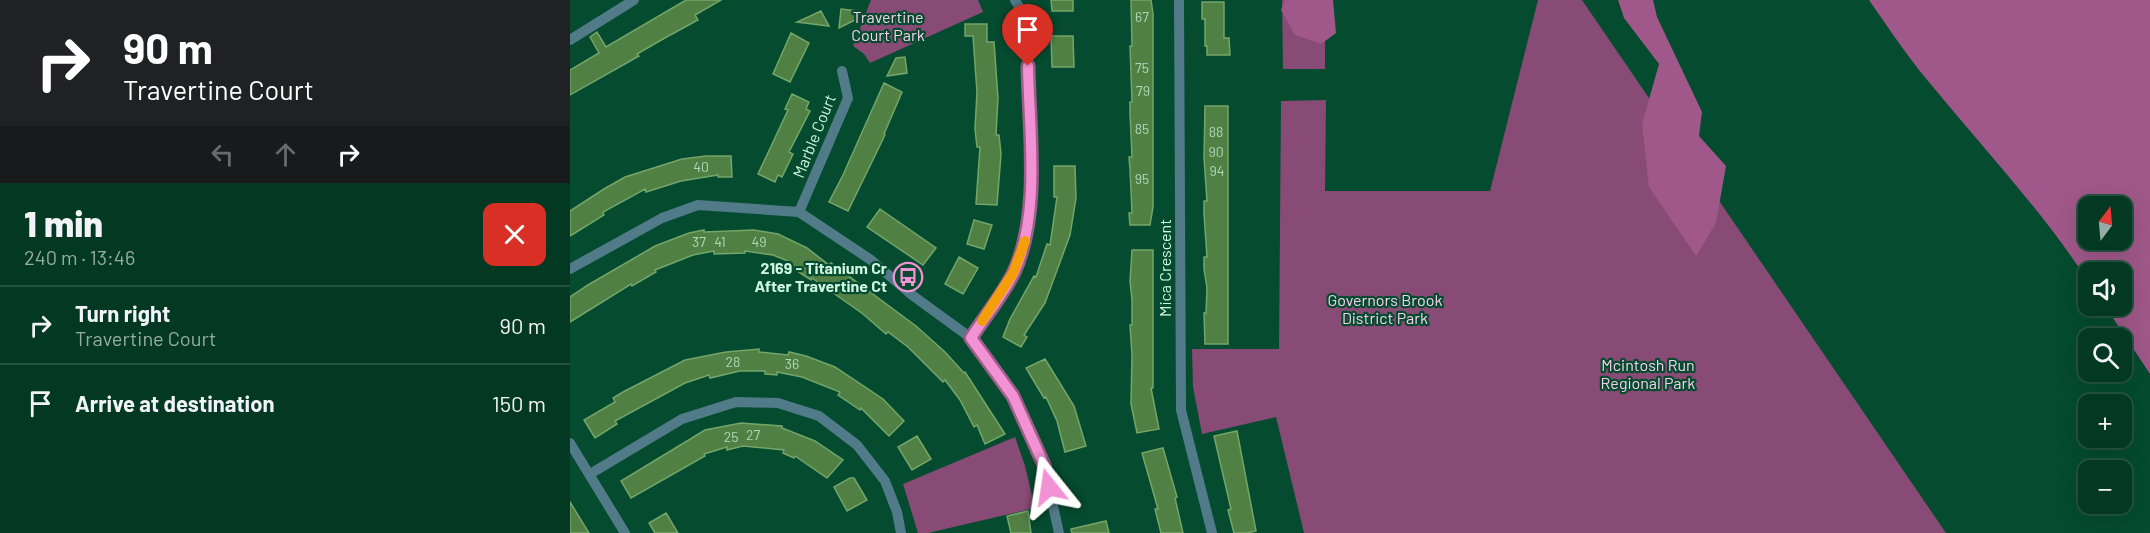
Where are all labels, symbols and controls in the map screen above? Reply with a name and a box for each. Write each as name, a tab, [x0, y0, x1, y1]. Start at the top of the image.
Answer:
pin	[1002, 4, 1053, 66]
park label: Travertine Court Park	[851, 7, 925, 44]
house number: 67	[1135, 8, 1149, 25]
icon: arrive	[1011, 13, 1044, 46]
text: 90 m	[123, 22, 213, 72]
icon: right	[24, 24, 102, 102]
house number: 75	[1135, 59, 1149, 76]
text: Travertine Court	[123, 73, 314, 105]
house number: 79	[1136, 82, 1150, 99]
street label: Marble Court	[788, 91, 839, 180]
house number: 85	[1135, 120, 1149, 137]
house number: 88	[1209, 123, 1223, 140]
icon: left	[206, 138, 239, 171]
icon: ahead	[269, 138, 302, 171]
icon: right	[332, 138, 365, 171]
house number: 90	[1208, 143, 1224, 160]
house number: 40	[693, 158, 709, 175]
house number: 94	[1209, 162, 1225, 179]
house number: 95	[1135, 170, 1149, 187]
north arrow	[2078, 196, 2132, 250]
map controls	[2078, 196, 2132, 514]
text: 1 min	[24, 201, 103, 244]
button: close	[483, 203, 546, 266]
street label: Mica Crescent	[1155, 219, 1174, 317]
house number: 37	[692, 233, 706, 250]
house number: 41	[714, 233, 726, 250]
house number: 49	[751, 233, 767, 250]
text: 240 m · 13:46	[24, 245, 135, 269]
place label: 2169 - Titanium Cr After Travertine Ct	[754, 258, 887, 295]
bus stop icon: 2169 - Titanium Cr After Travertine Ct	[892, 261, 924, 293]
button: sound	[2078, 262, 2132, 316]
park label: Governors Brook District Park	[1327, 290, 1443, 327]
text: Turn right	[75, 300, 170, 326]
icon: right	[24, 309, 57, 342]
text: 90 m	[500, 312, 546, 338]
text: Travertine Court	[75, 326, 216, 350]
button: search	[2078, 328, 2132, 382]
house number: 28	[726, 353, 740, 370]
house number: 36	[785, 355, 799, 372]
park label: Mcintosh Run Regional Park	[1601, 355, 1695, 392]
icon: arrive	[24, 387, 57, 420]
text: Arrive at destination	[75, 390, 274, 416]
text: 150 m	[492, 390, 546, 416]
button: +	[2078, 394, 2132, 448]
house number: 27	[746, 426, 760, 443]
house number: 25	[724, 428, 738, 445]
position arrow	[1017, 455, 1081, 519]
button: −	[2078, 460, 2132, 514]

